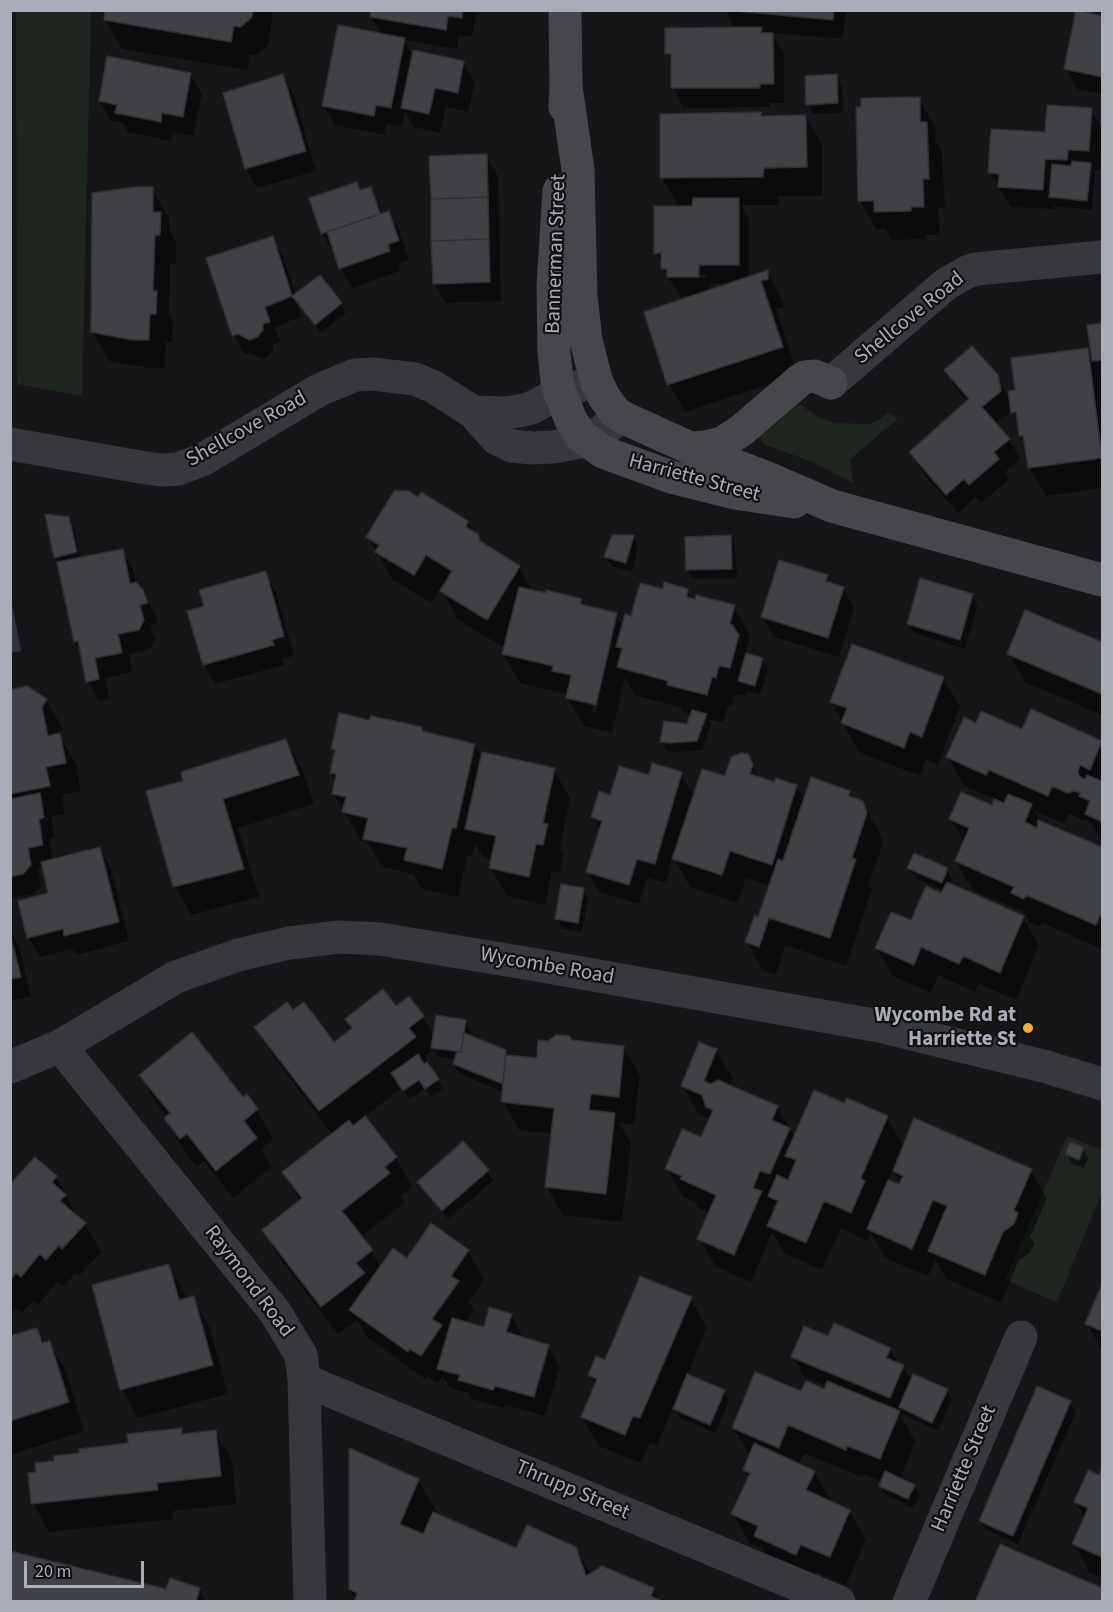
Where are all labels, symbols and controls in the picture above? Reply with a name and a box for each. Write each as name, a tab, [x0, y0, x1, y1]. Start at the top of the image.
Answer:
street label: Bannerman Street	[542, 174, 572, 334]
street label: Shellcove Road	[850, 267, 970, 371]
street label: Shellcove Road	[182, 387, 312, 473]
street label: Harriette Street	[626, 449, 762, 509]
street label: Wycombe Road	[478, 943, 616, 991]
place label: Wycombe Rd at Harriette St	[875, 1003, 1016, 1053]
marker: Wycombe Rd at Harriette St	[1021, 1021, 1035, 1035]
street label: Raymond Road	[198, 1221, 298, 1343]
street label: Harriette Street	[927, 1402, 1003, 1536]
street label: Thrupp Street	[511, 1456, 633, 1526]
scale bar	[27, 1549, 147, 1587]
text: 20 m	[35, 1559, 71, 1584]

